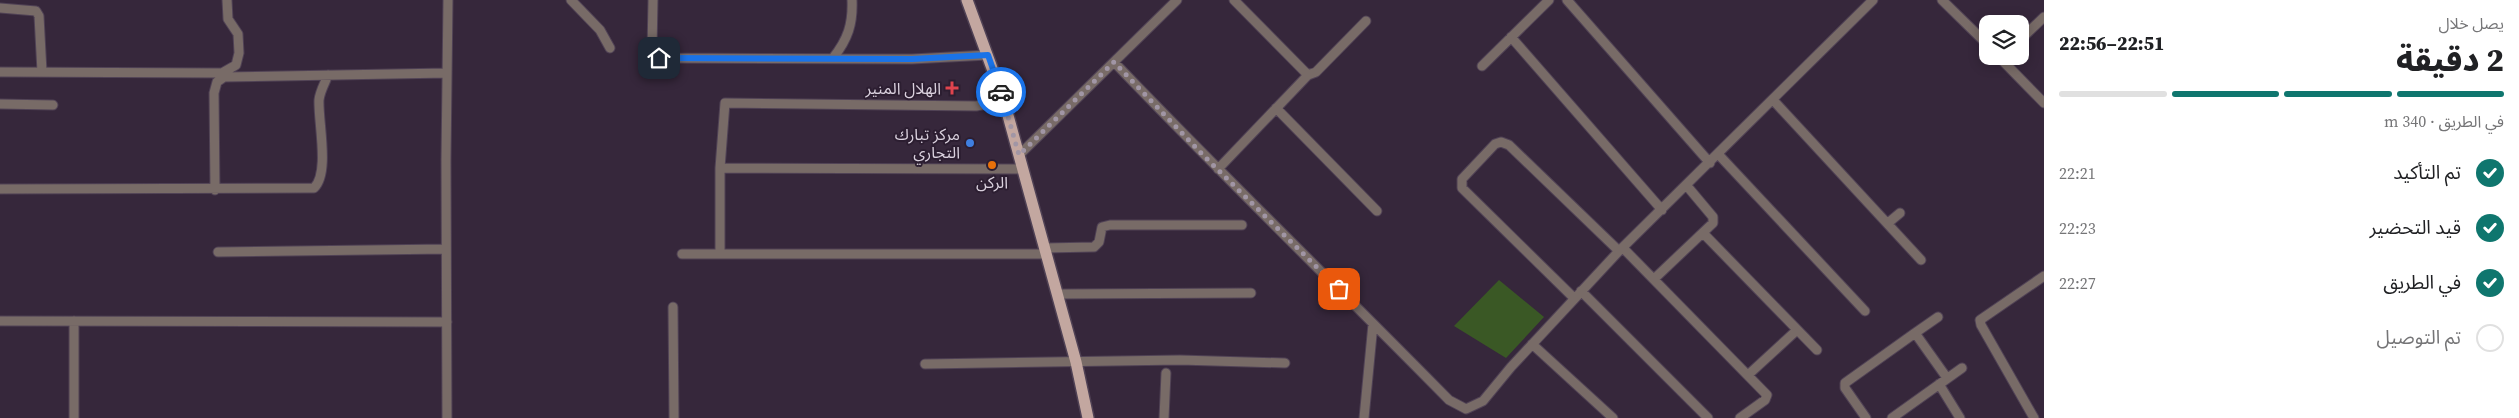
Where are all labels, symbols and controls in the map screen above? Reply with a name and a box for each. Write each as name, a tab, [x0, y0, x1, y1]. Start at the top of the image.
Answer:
text: يصل خلال	[2438, 12, 2504, 34]
map controls	[1979, 15, 2029, 65]
button: layers	[1979, 15, 2029, 65]
text: 22:51–22:56	[2059, 30, 2165, 56]
pin	[638, 37, 680, 79]
text: 2 دقيقة	[2396, 38, 2504, 82]
icon: home	[645, 44, 673, 72]
courier	[976, 67, 1026, 117]
place label: الهلال المنير	[864, 77, 941, 99]
icon: car	[987, 78, 1015, 106]
marker: الهلال المنير	[945, 81, 959, 95]
text: في الطريق · 340 m	[2384, 110, 2504, 132]
place label: مركز تبارك التجاري	[895, 123, 960, 165]
marker: مركز تبارك التجاري	[964, 137, 976, 149]
marker: الركن	[986, 159, 998, 171]
text: تم التأكيد	[2393, 159, 2461, 185]
icon: check	[2476, 159, 2504, 187]
text: 22:21	[2059, 162, 2096, 184]
place label: الركن	[976, 171, 1008, 193]
text: قيد التحضير	[2370, 214, 2461, 240]
icon: check	[2476, 214, 2504, 242]
text: 22:23	[2059, 217, 2096, 239]
pin	[1318, 268, 1360, 310]
text: في الطريق	[2383, 269, 2461, 295]
icon: check	[2476, 269, 2504, 297]
text: 22:27	[2059, 272, 2096, 294]
icon: bag	[1325, 275, 1353, 303]
text: تم التوصيل	[2377, 324, 2461, 350]

